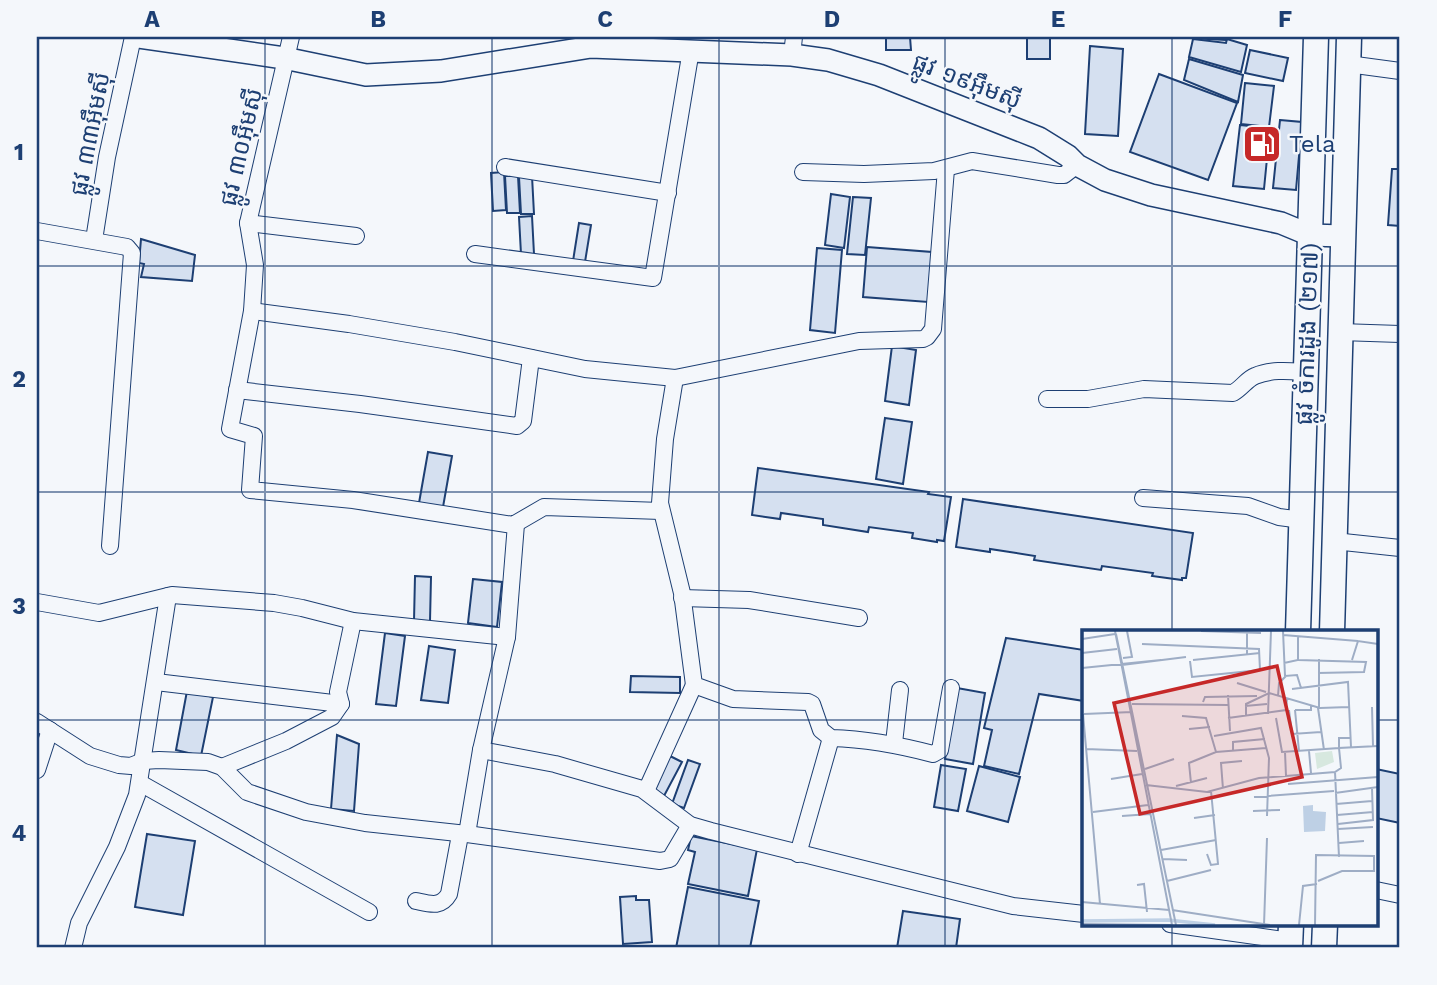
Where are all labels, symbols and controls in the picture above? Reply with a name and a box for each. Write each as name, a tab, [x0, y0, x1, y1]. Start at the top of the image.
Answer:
text: A	[144, 6, 160, 33]
text: B	[370, 6, 386, 33]
text: C	[597, 6, 613, 33]
text: D	[824, 6, 840, 33]
text: E	[1051, 6, 1065, 33]
text: F	[1278, 6, 1292, 33]
street label: ផ្លូវ ១៩អ៊ឹមស៊ី	[906, 47, 1026, 122]
street label: ផ្លូវ ៣៣អ៊ឹមស៊ី	[64, 70, 124, 200]
street label: ផ្លូវ ៣០អ៊ឹមស៊ី	[214, 85, 276, 210]
fuel station icon: Tela	[1241, 123, 1283, 165]
place label: Tela	[1289, 130, 1336, 158]
text: 1	[14, 139, 24, 166]
street label: ផ្លូវ ចំការដូង (២១៧)	[1290, 242, 1332, 426]
text: 2	[12, 366, 26, 393]
text: 3	[12, 593, 26, 620]
inset map	[1082, 630, 1378, 926]
text: 4	[12, 820, 27, 847]

